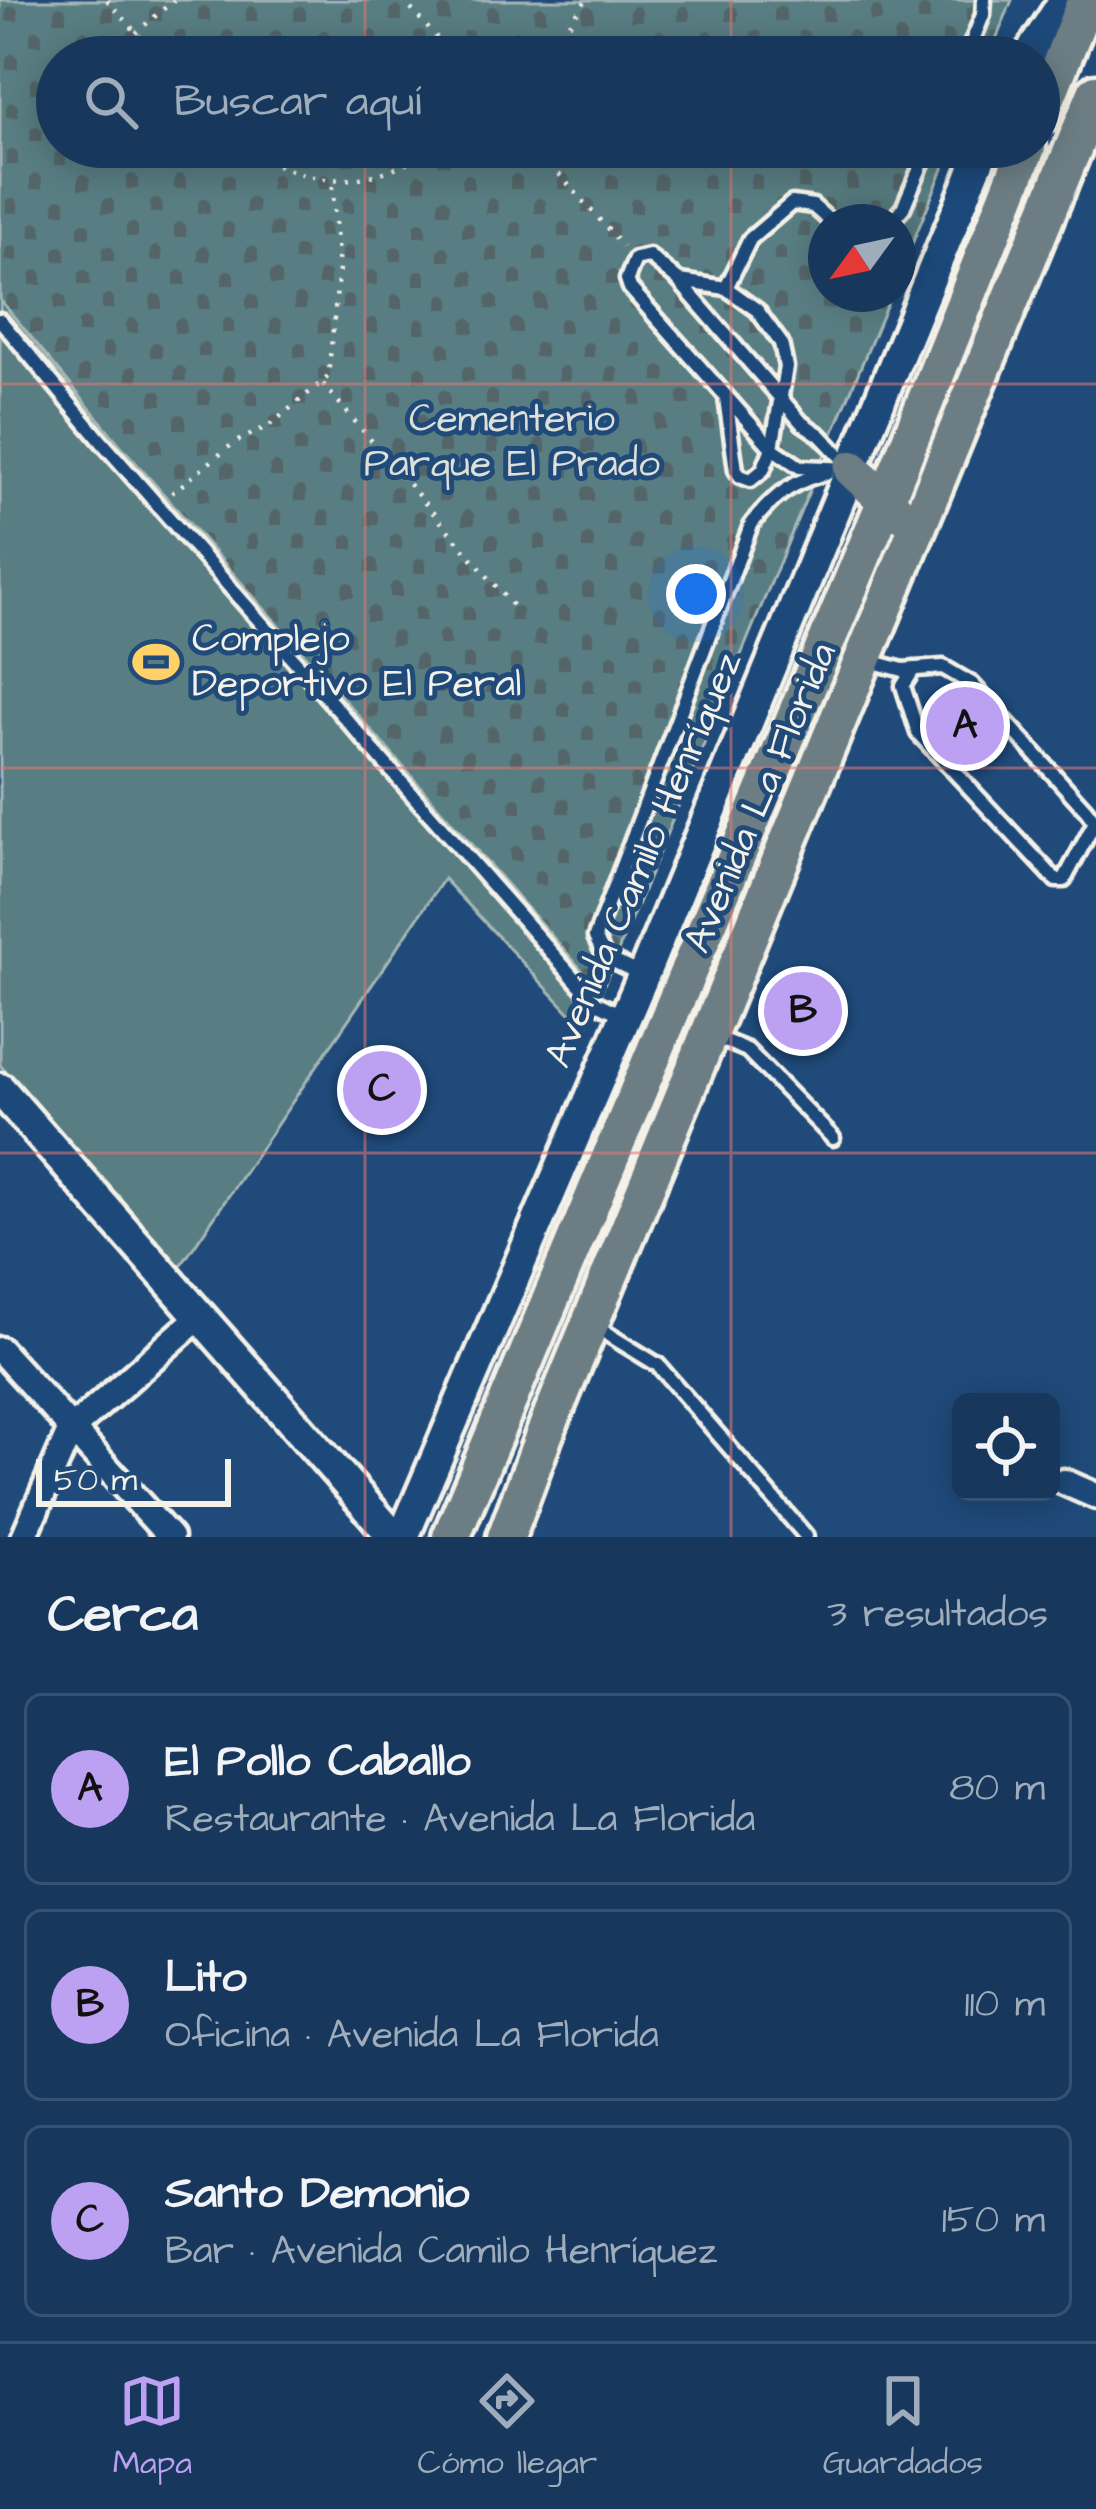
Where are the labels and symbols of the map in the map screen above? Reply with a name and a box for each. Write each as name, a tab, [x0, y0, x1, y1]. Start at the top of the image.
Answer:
north arrow	[808, 204, 916, 312]
park label: Cementerio Parque El Prado	[364, 393, 660, 492]
your location	[666, 564, 726, 624]
place label: Complejo Deportivo El Peral	[192, 613, 521, 712]
street label: Avenida La Florida	[671, 635, 851, 961]
sports icon: Complejo Deportivo El Peral	[131, 637, 181, 687]
street label: Avenida Camilo Henríquez	[532, 643, 756, 1076]
pin: A	[926, 681, 1004, 771]
pin: B	[764, 966, 842, 1056]
pin: C	[343, 1045, 421, 1135]
scale bar	[36, 1453, 231, 1506]

